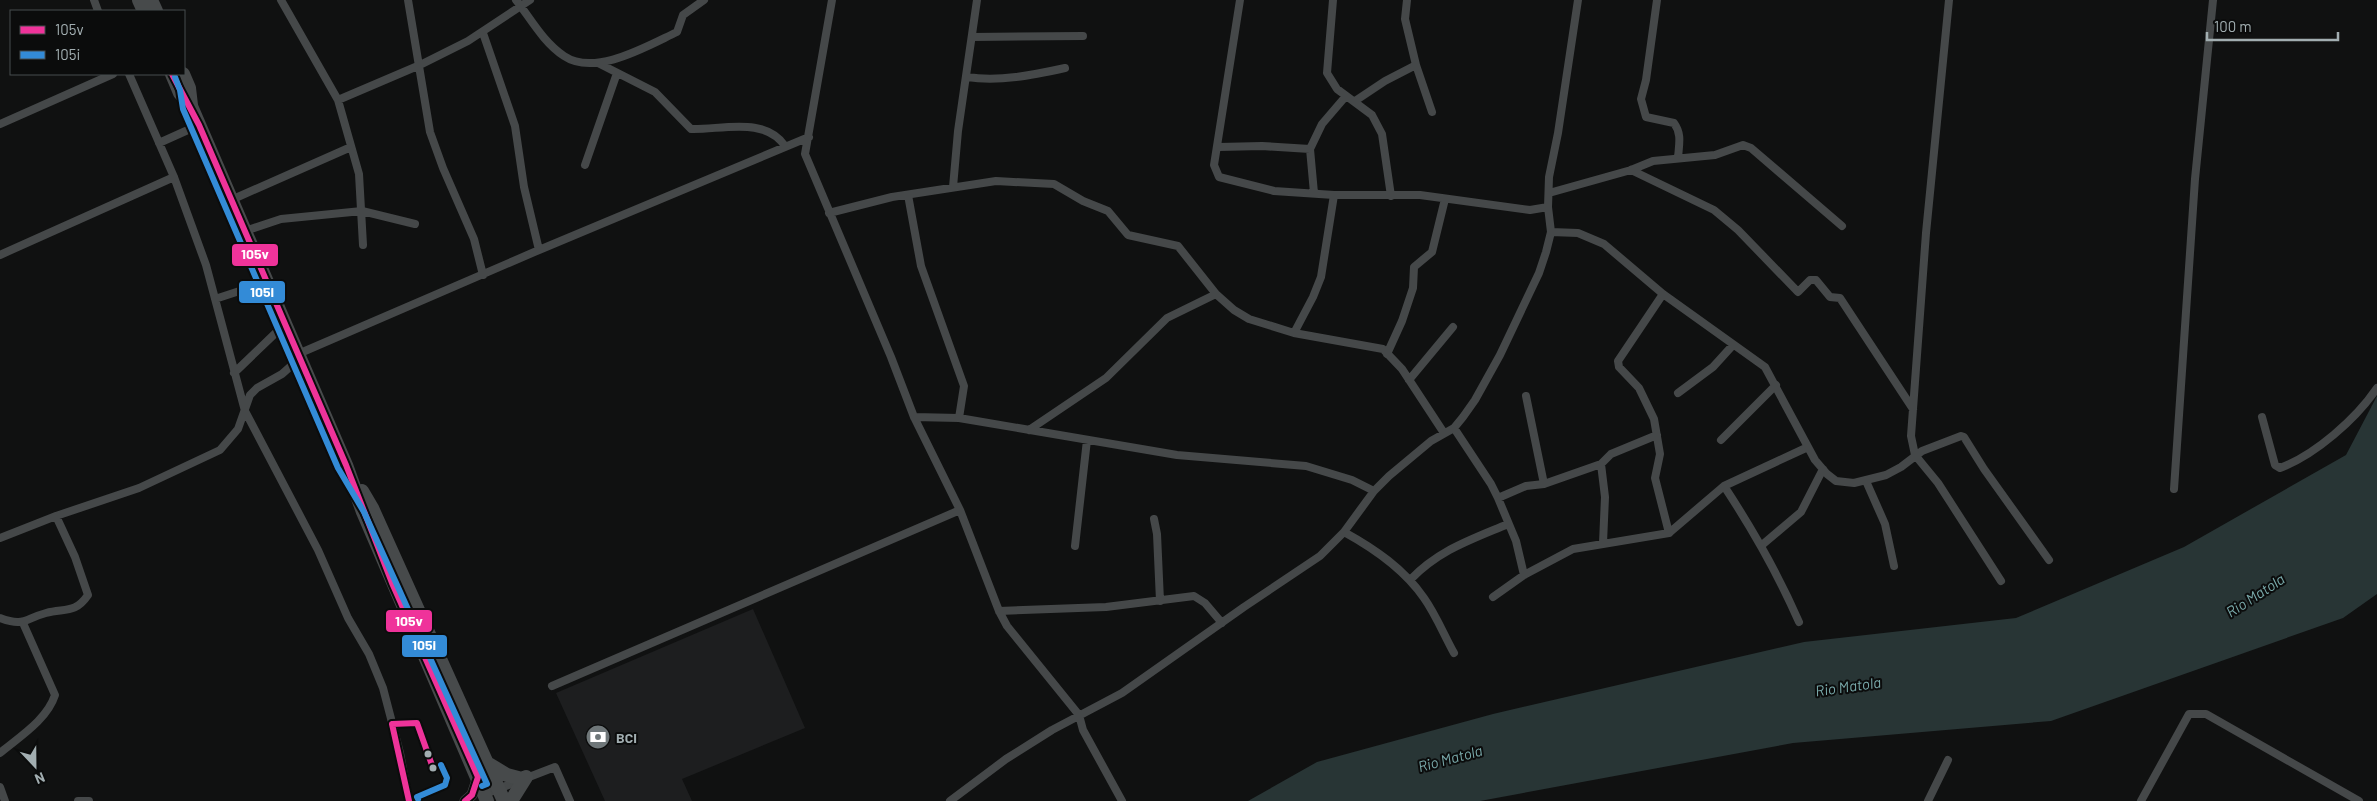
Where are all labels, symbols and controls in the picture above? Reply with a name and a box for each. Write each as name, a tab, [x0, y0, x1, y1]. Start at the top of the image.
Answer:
legend	[10, 10, 185, 75]
scale bar	[2207, 10, 2338, 42]
text: 100 m	[2214, 17, 2252, 35]
text: 105v	[55, 20, 84, 38]
text: 105i	[55, 45, 80, 63]
line badge: 105v	[231, 243, 279, 267]
text: 105v	[241, 245, 269, 262]
line badge: 105i	[238, 280, 286, 304]
text: 105i	[250, 283, 274, 300]
water label: Rio Matola	[2222, 569, 2288, 621]
line badge: 105v	[385, 609, 433, 633]
text: 105v	[395, 612, 423, 629]
line badge: 105i	[401, 634, 448, 658]
text: 105i	[412, 636, 436, 653]
water label: Rio Matola	[1814, 672, 1882, 700]
bank icon: BCI	[585, 724, 611, 750]
place label: BCI	[616, 729, 637, 746]
north arrow	[10, 741, 60, 791]
water label: Rio Matola	[1416, 741, 1484, 775]
unlabelled marker	[423, 749, 433, 759]
unlabelled marker	[428, 763, 438, 773]
text: N	[33, 769, 48, 788]

